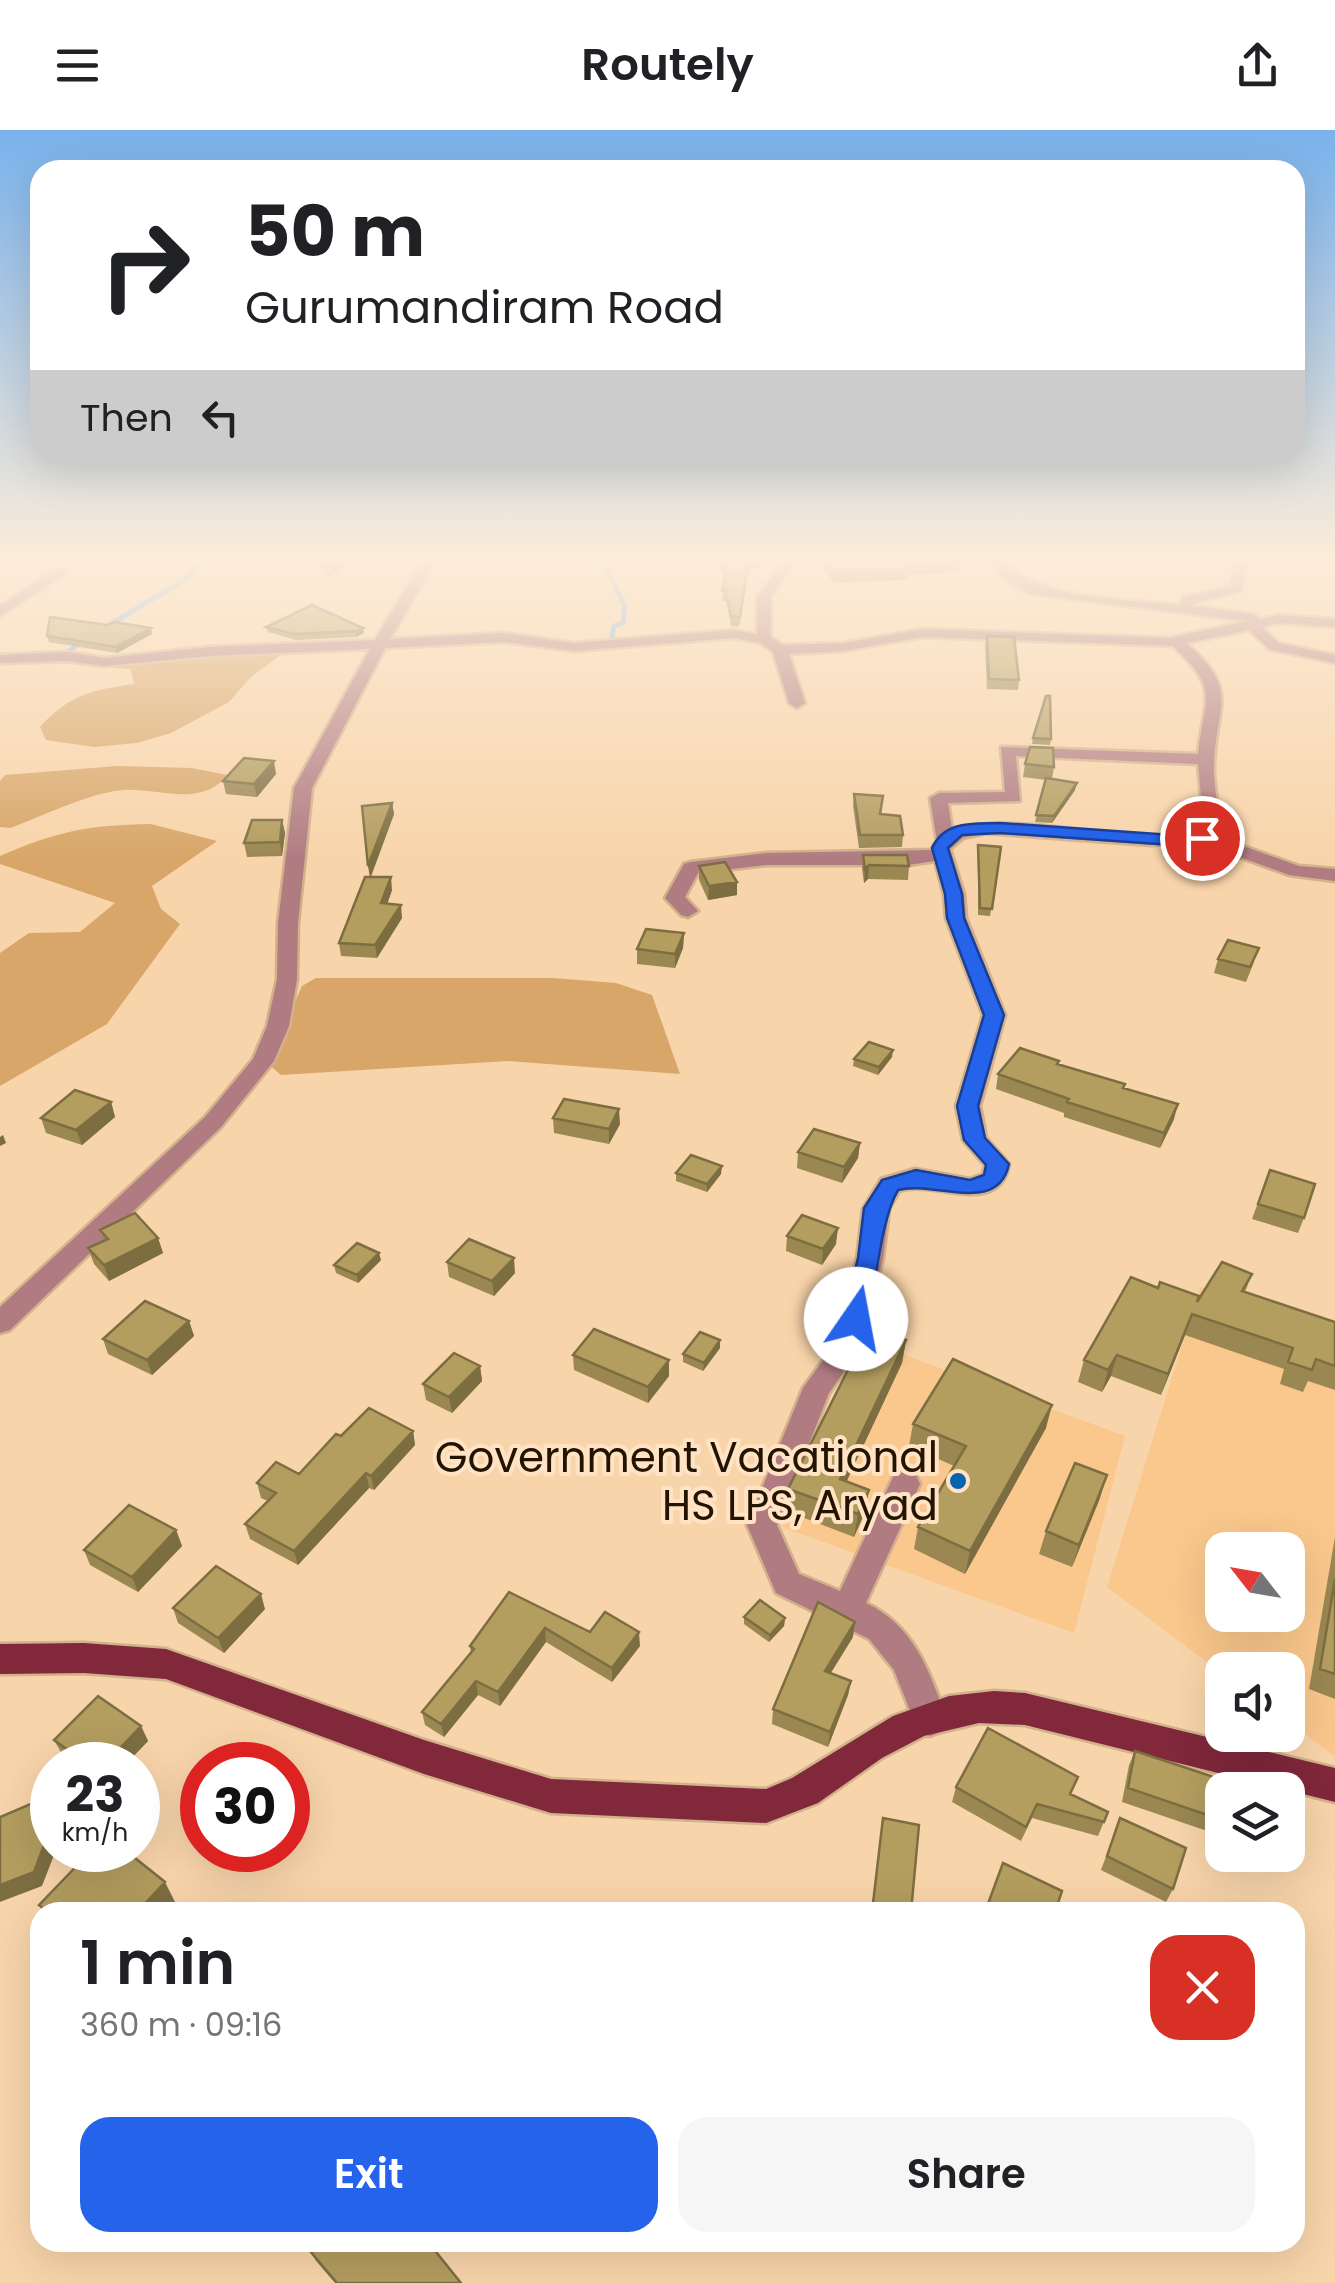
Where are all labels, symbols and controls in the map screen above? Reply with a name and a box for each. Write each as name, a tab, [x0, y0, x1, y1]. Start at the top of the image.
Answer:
text: Routely	[581, 33, 754, 96]
icon: menu	[50, 38, 105, 93]
icon: share	[1230, 38, 1285, 93]
text: 50 m	[245, 182, 425, 281]
icon: right	[80, 200, 210, 330]
text: Gurumandiram Road	[245, 276, 724, 339]
icon: left	[193, 390, 248, 445]
text: Then	[80, 391, 173, 444]
pin	[1160, 796, 1245, 881]
icon: arrive	[1175, 811, 1230, 866]
position arrow	[804, 1267, 908, 1371]
place label: Government Vacational HS LPS, Aryad	[435, 1428, 938, 1535]
marker: Government Vacational HS LPS, Aryad	[947, 1470, 969, 1492]
north arrow	[1205, 1532, 1305, 1632]
map controls	[1205, 1532, 1305, 1872]
button: sound	[1205, 1652, 1305, 1752]
speed limit sign: 30	[180, 1742, 310, 1872]
text: 23	[66, 1759, 124, 1830]
button: layers	[1205, 1772, 1305, 1872]
text: km/h	[62, 1815, 128, 1850]
text: 1 min	[80, 1921, 235, 2005]
button: close	[1150, 1935, 1255, 2040]
text: 360 m · 09:16	[80, 2002, 282, 2047]
button: Exit	[80, 2117, 658, 2232]
button: Share	[678, 2117, 1255, 2232]

